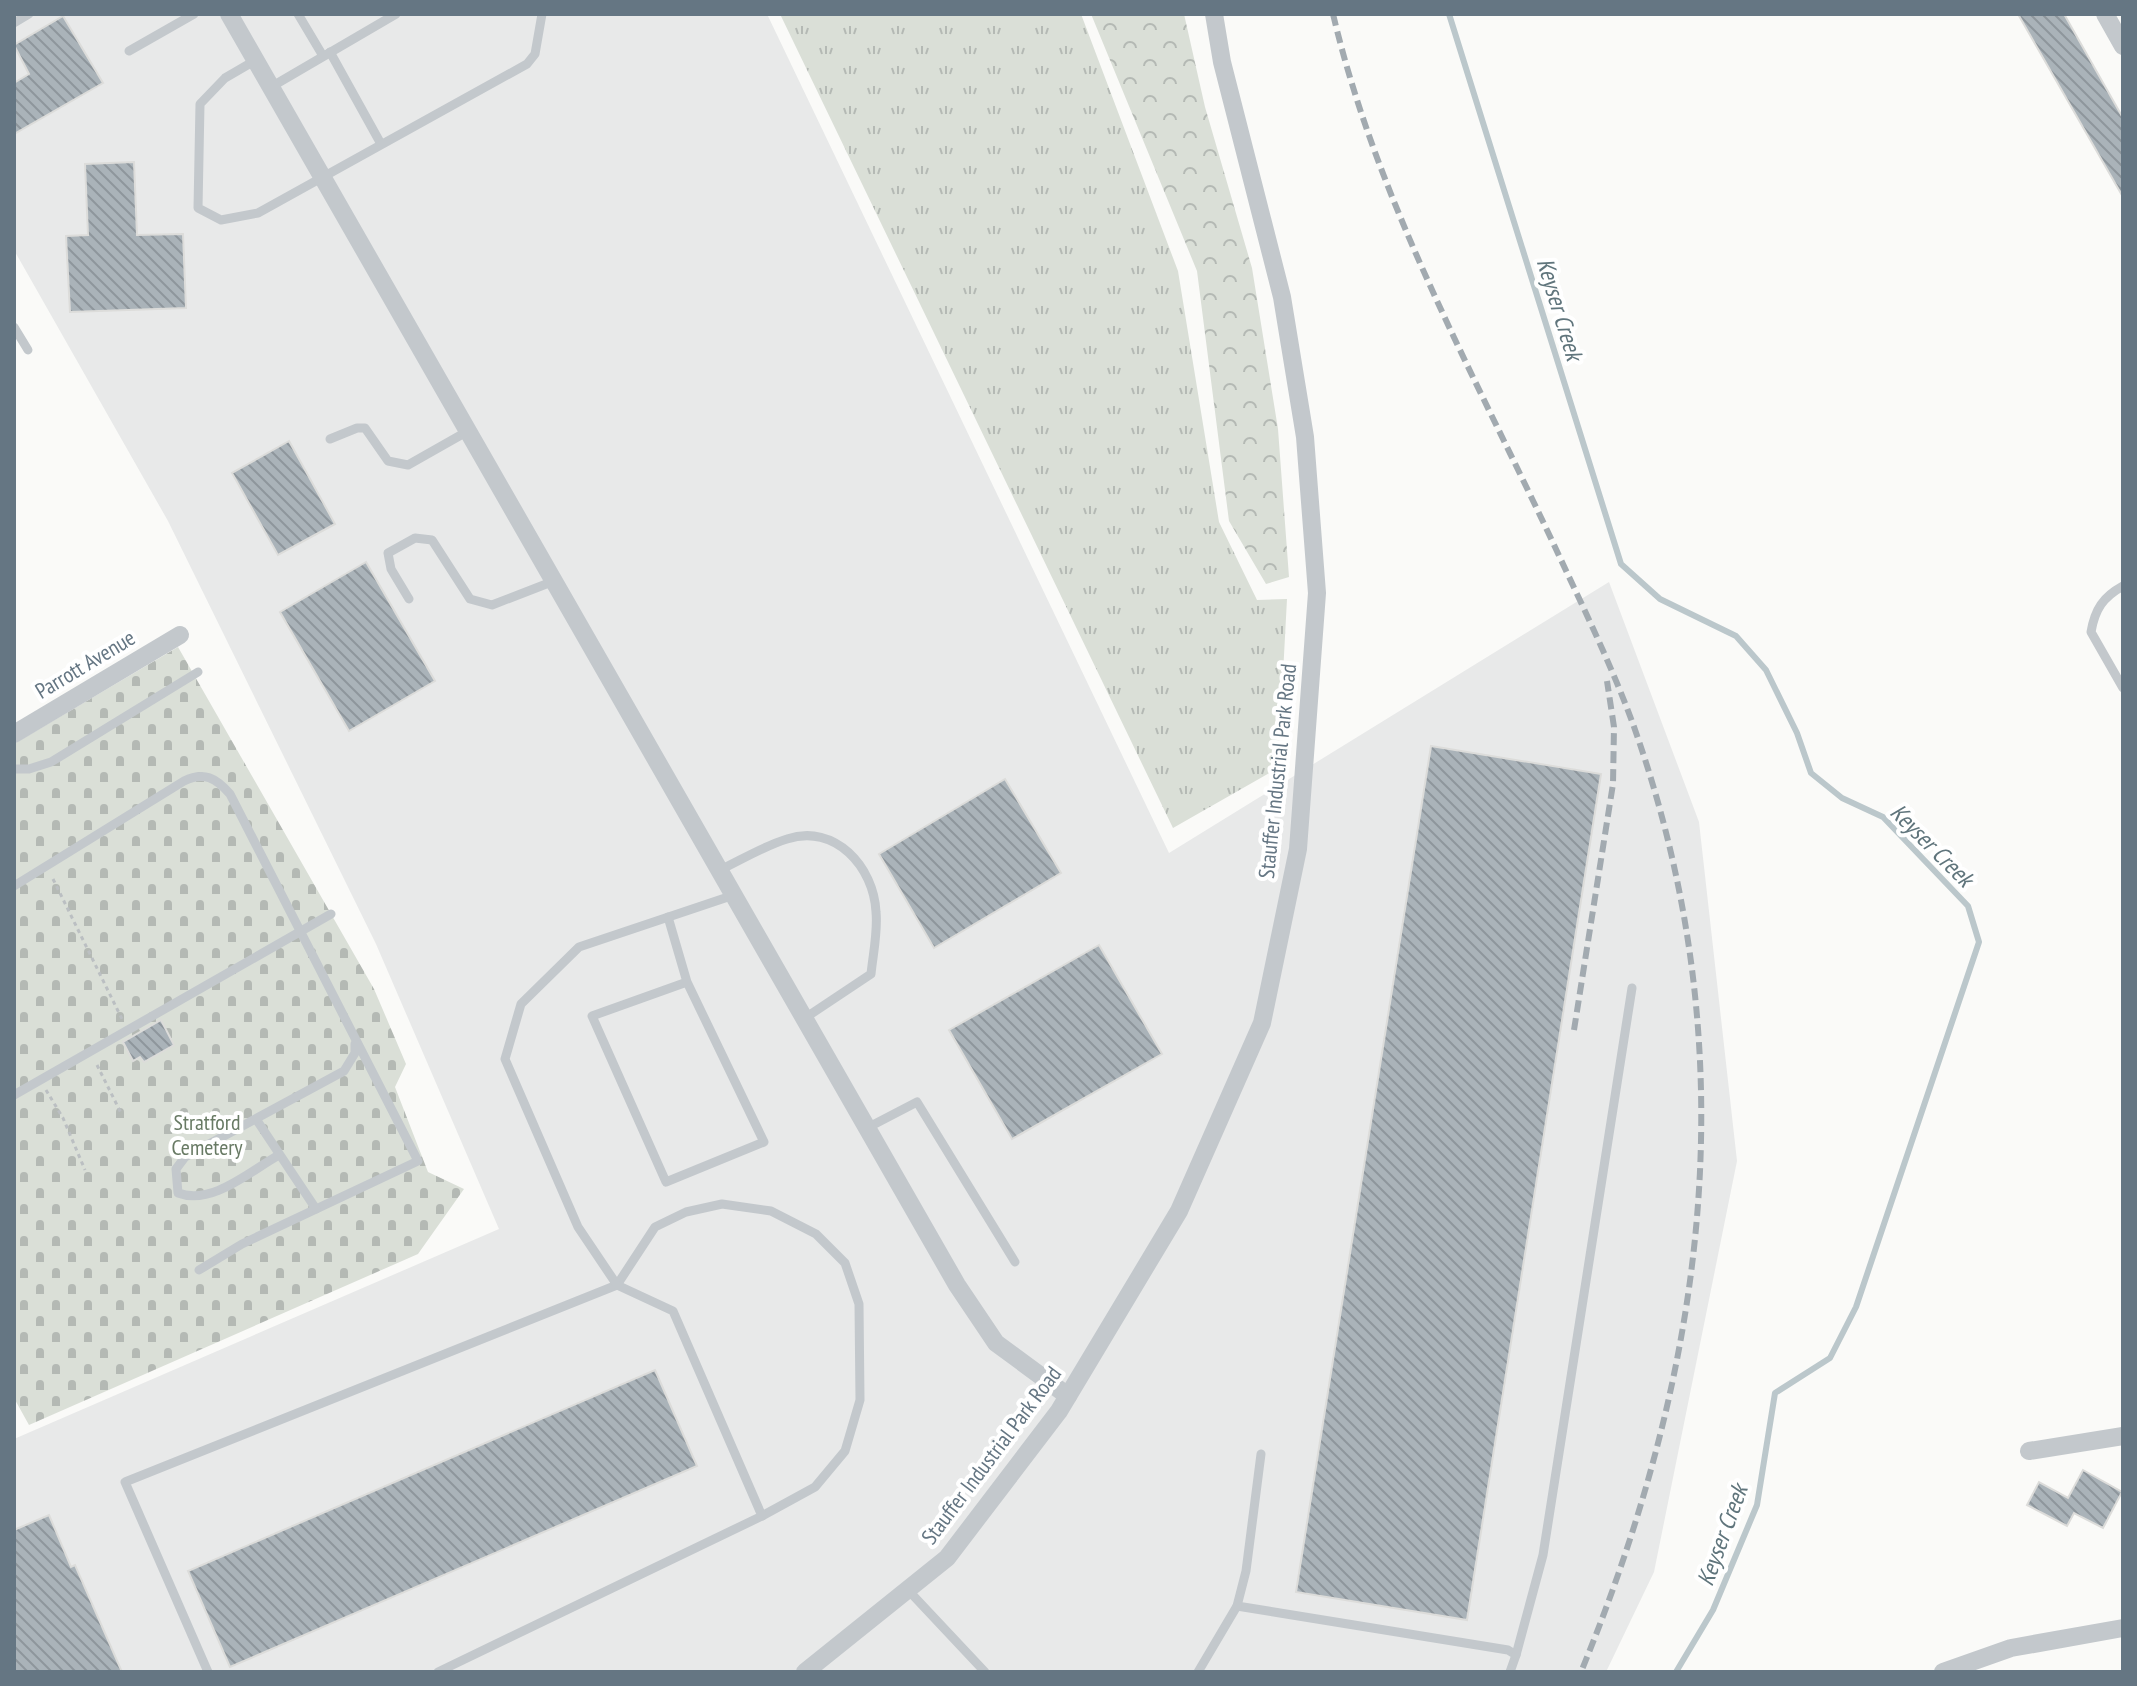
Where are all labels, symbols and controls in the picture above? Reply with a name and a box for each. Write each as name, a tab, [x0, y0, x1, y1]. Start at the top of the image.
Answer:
water label: Keyser Creek	[1530, 254, 1591, 366]
street label: Parrott Avenue	[30, 623, 140, 705]
street label: Stauffer Industrial Park Road	[1252, 662, 1302, 880]
water label: Keyser Creek	[1884, 797, 1982, 895]
park label: Stratford Cemetery	[171, 1108, 243, 1161]
street label: Stauffer Industrial Park Road	[915, 1360, 1067, 1550]
water label: Keyser Creek	[1689, 1478, 1755, 1590]

